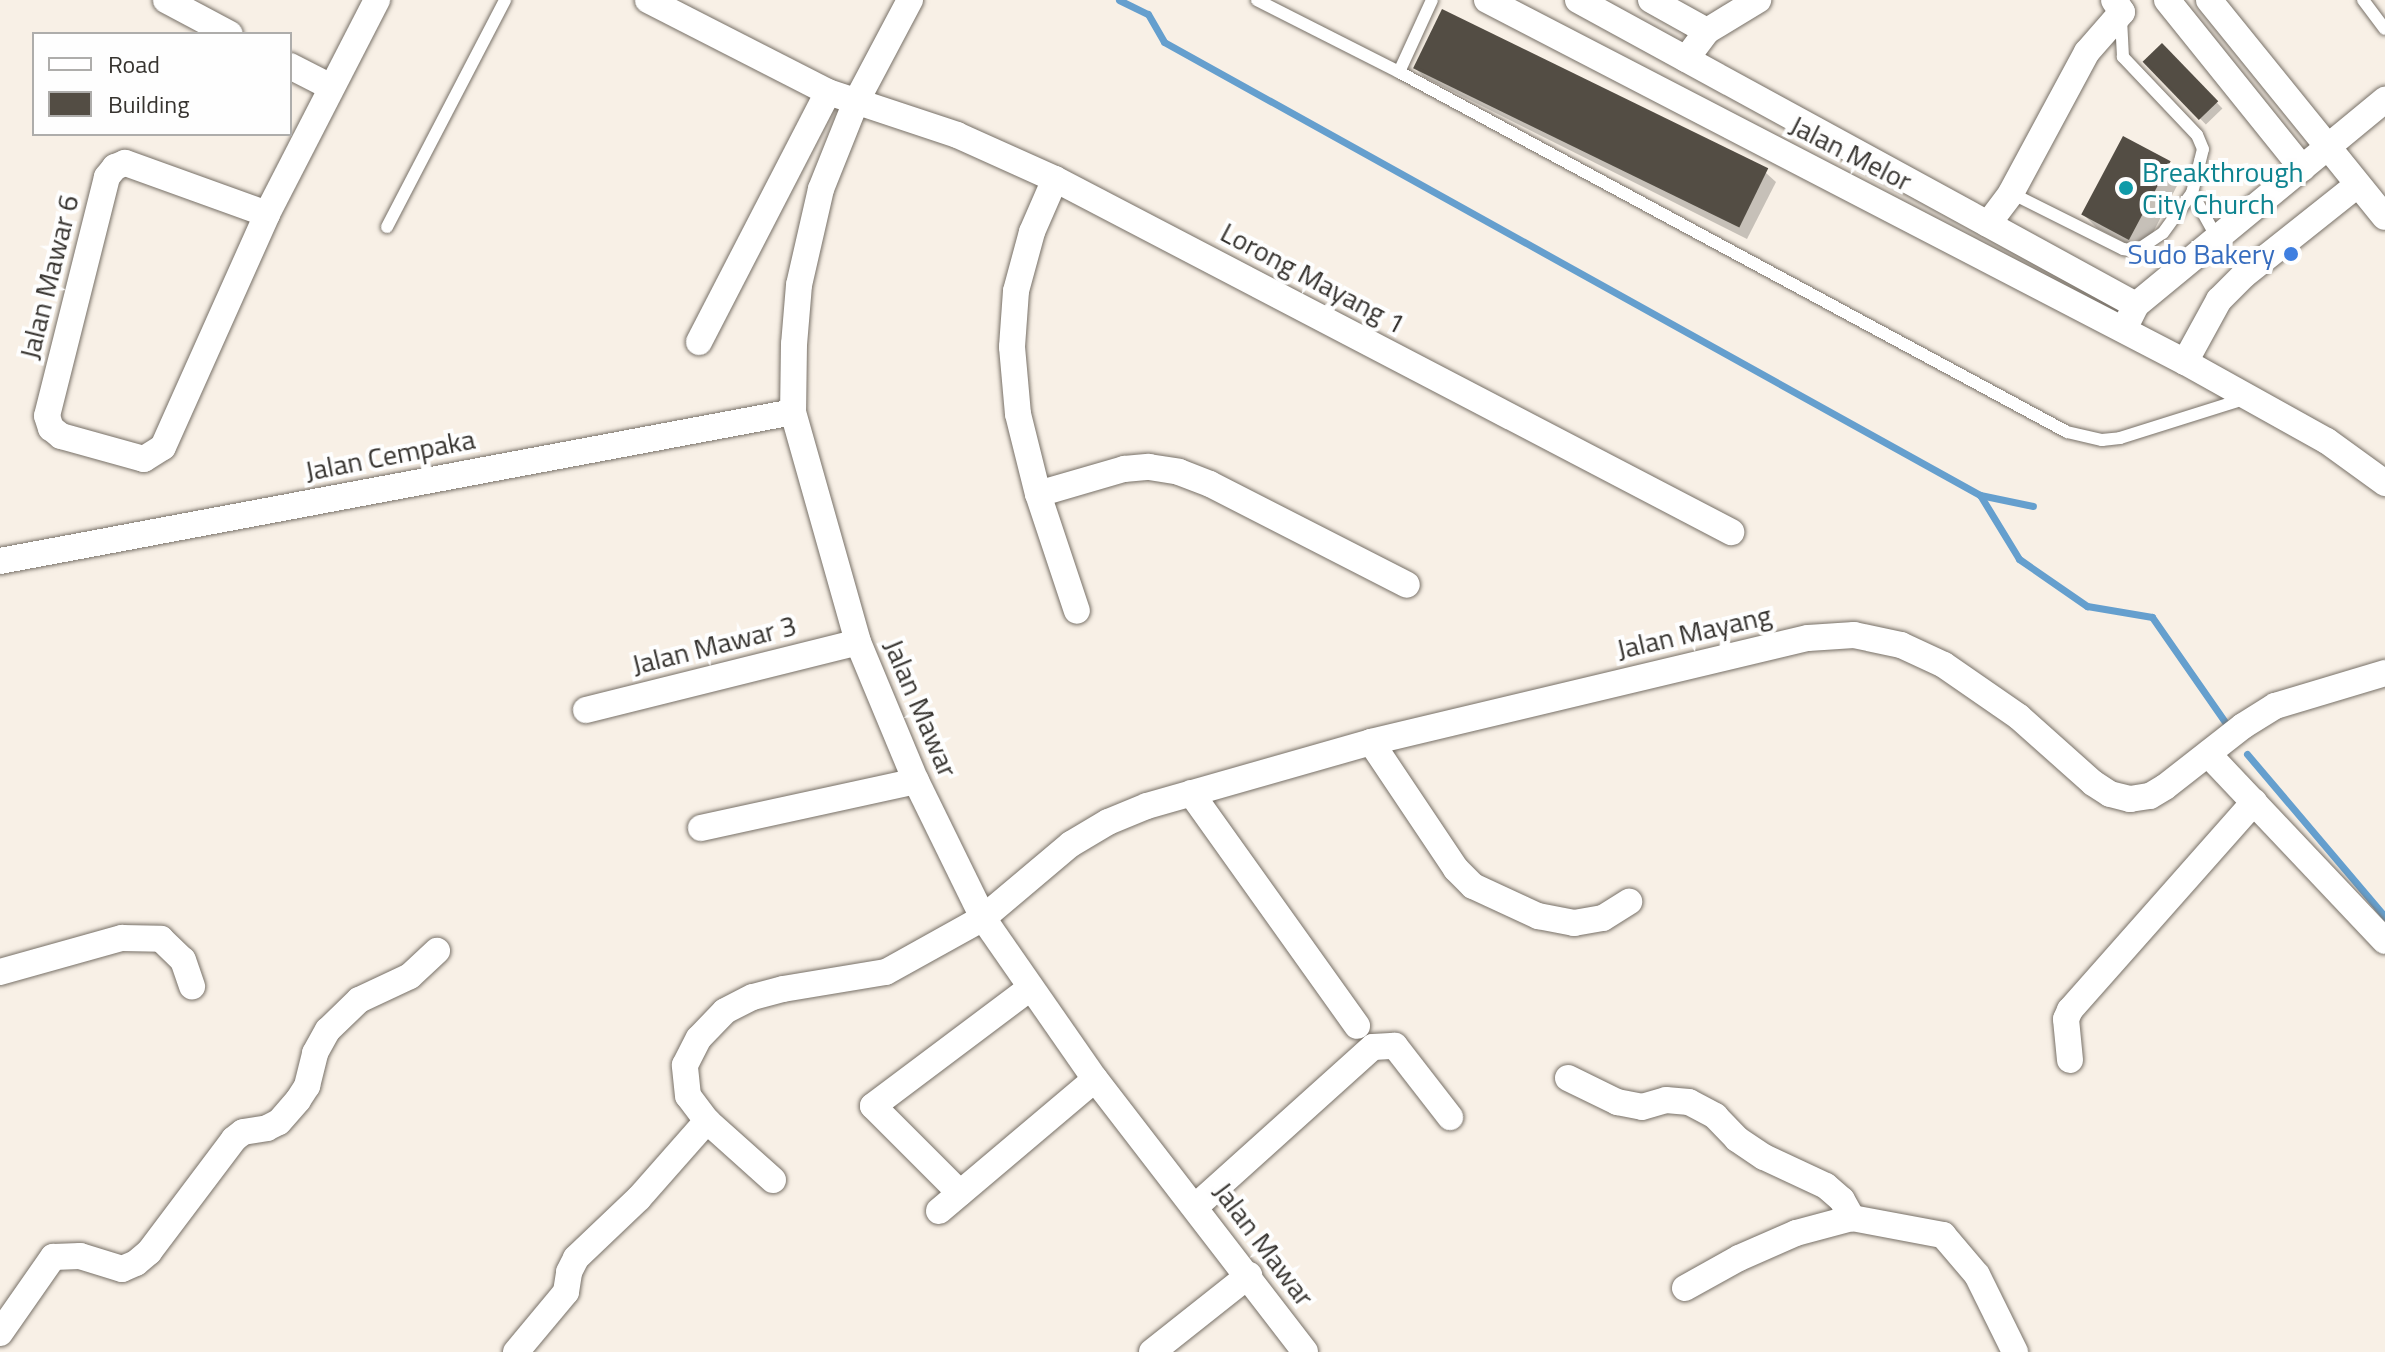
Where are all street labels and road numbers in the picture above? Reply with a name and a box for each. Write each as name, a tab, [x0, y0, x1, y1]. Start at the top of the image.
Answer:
street label: Jalan Melor	[1784, 108, 1918, 198]
street label: Jalan Mawar 6	[12, 191, 86, 363]
street label: Lorong Mayang 1	[1215, 215, 1411, 341]
street label: Jalan Cempaka	[302, 422, 478, 488]
street label: Jalan Mayang	[1613, 598, 1775, 666]
street label: Jalan Mawar 3	[628, 608, 800, 682]
street label: Jalan Mawar	[877, 634, 965, 782]
street label: Jalan Mawar	[1207, 1175, 1321, 1313]

